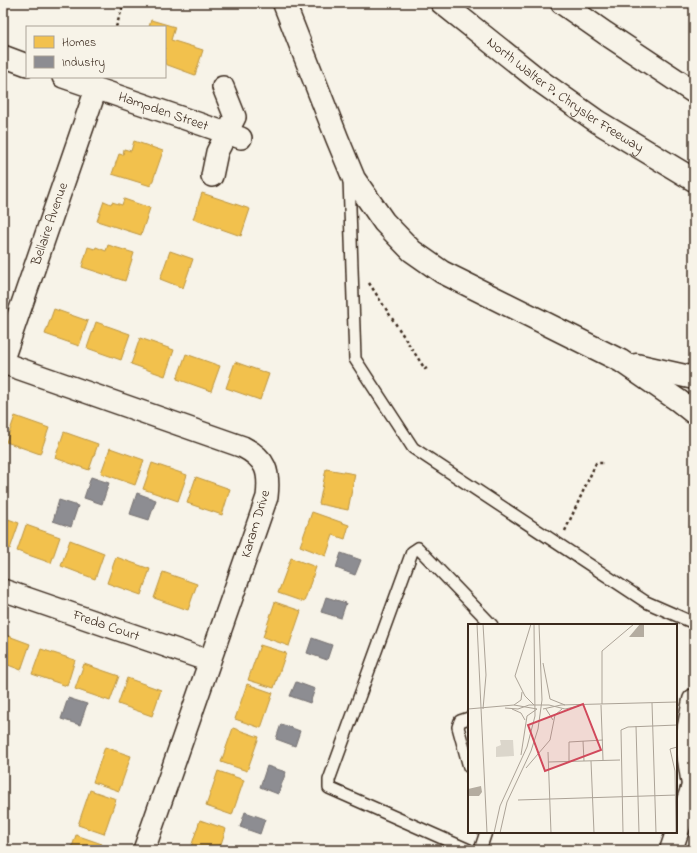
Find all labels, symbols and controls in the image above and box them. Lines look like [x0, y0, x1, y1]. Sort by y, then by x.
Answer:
legend [26, 26, 166, 78]
street label: North Walter P. Chrysler Freeway [482, 32, 648, 159]
text: Homes [62, 34, 96, 52]
text: Industry [62, 54, 105, 73]
street label: Hampden Street [115, 86, 211, 137]
street label: Bellaire Avenue [25, 179, 74, 269]
street label: Karam Drive [236, 487, 276, 560]
street label: Freda Court [69, 604, 143, 647]
inset map [468, 624, 677, 833]

